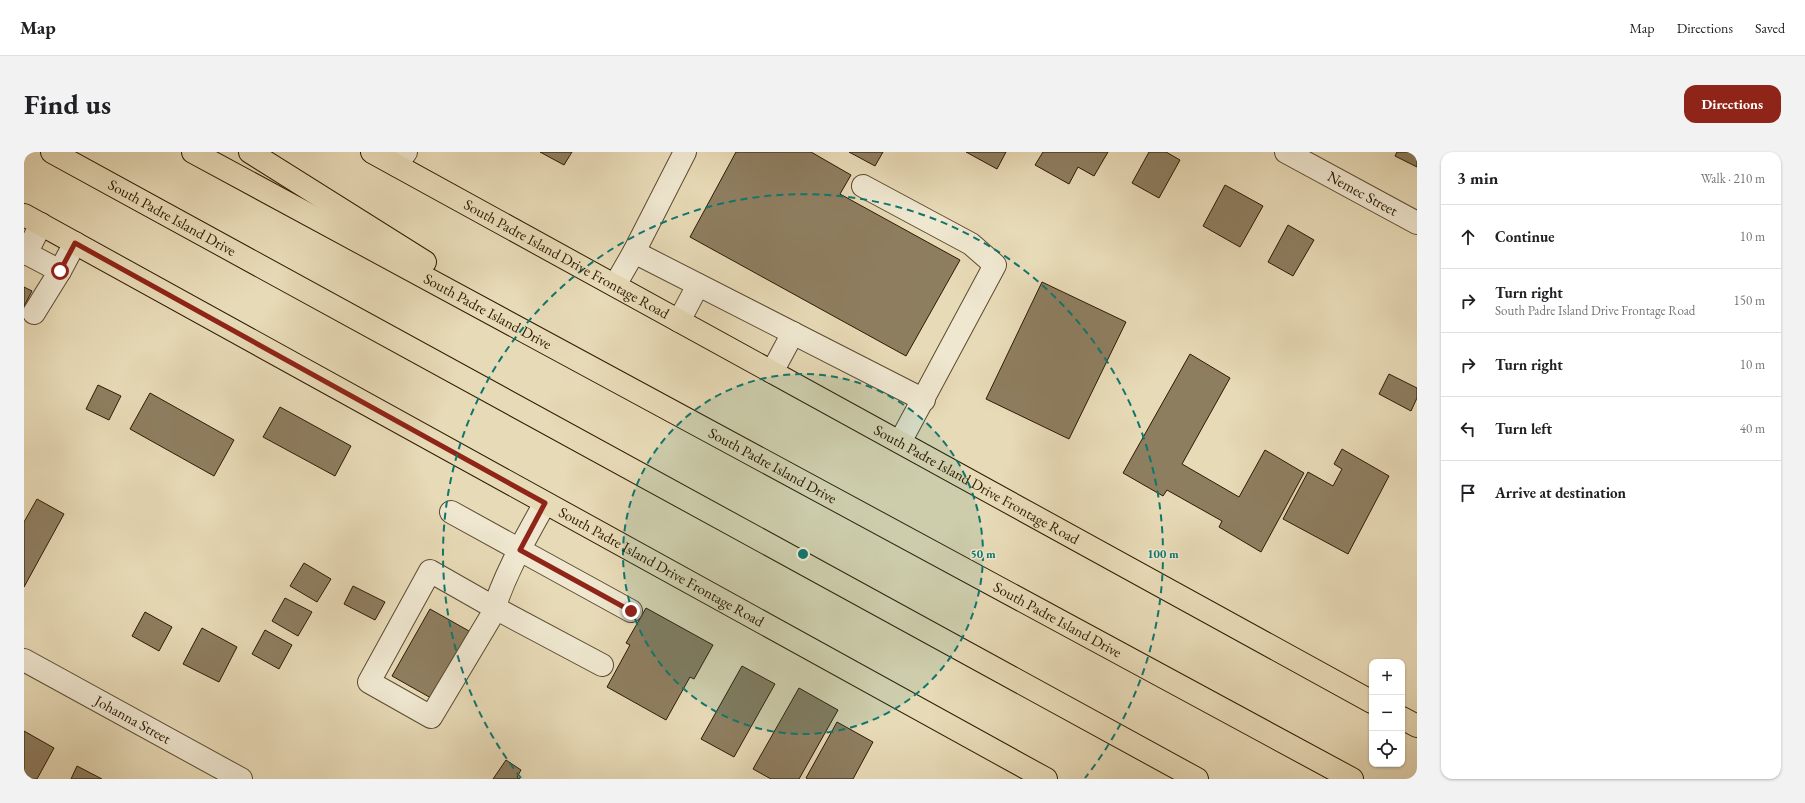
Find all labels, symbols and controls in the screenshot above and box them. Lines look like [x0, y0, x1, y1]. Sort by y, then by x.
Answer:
text: Map [20, 15, 56, 40]
text: Map [1629, 19, 1655, 37]
text: Directions [1677, 19, 1733, 37]
text: Saved [1755, 19, 1785, 37]
button: Directions [1684, 85, 1781, 123]
text: Find us [24, 86, 111, 122]
street label: Nemec Street [1324, 166, 1401, 220]
text: 3 min [1457, 167, 1498, 189]
text: Walk · 210 m [1701, 170, 1765, 187]
street label: South Padre Island Drive [105, 175, 240, 260]
street label: South Padre Island Drive Frontage Road [461, 195, 673, 323]
icon: ahead [1457, 226, 1479, 248]
text: Continue [1495, 227, 1555, 246]
text: 10 m [1740, 228, 1765, 245]
route start [51, 262, 69, 280]
street label: South Padre Island Drive [421, 271, 555, 353]
text: Turn right [1495, 283, 1563, 302]
icon: right [1457, 290, 1479, 312]
text: 150 m [1734, 292, 1765, 309]
text: South Padre Island Drive Frontage Road [1495, 302, 1695, 319]
icon: right [1457, 354, 1479, 376]
text: Turn right [1495, 355, 1563, 374]
text: 10 m [1740, 356, 1765, 373]
icon: left [1457, 418, 1479, 440]
text: Turn left [1495, 419, 1552, 438]
street label: South Padre Island Drive Frontage Road [871, 420, 1083, 548]
text: 40 m [1740, 420, 1765, 437]
street label: South Padre Island Drive [705, 423, 840, 508]
icon: arrive [1457, 482, 1479, 504]
text: Arrive at destination [1495, 483, 1626, 502]
street label: South Padre Island Drive Frontage Road [556, 502, 768, 631]
text: 50 m [970, 546, 996, 562]
text: 100 m [1147, 546, 1179, 562]
centre of rings [796, 547, 810, 561]
street label: South Padre Island Drive [990, 577, 1125, 662]
route end [622, 602, 640, 620]
map controls [1369, 659, 1405, 767]
button: + [1369, 659, 1405, 695]
street label: Johanna Street [90, 690, 175, 748]
button: − [1369, 695, 1405, 731]
button: locate [1369, 731, 1405, 767]

